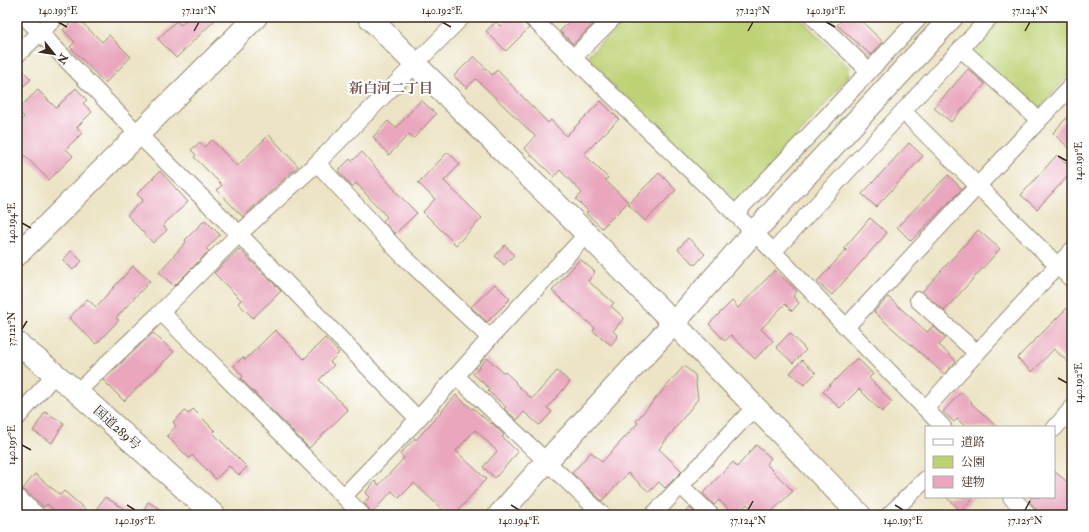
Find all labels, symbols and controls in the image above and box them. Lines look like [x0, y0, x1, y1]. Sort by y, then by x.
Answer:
text: 140.193°E [38, 5, 78, 17]
text: 37.121°N [182, 5, 216, 17]
text: 140.192°E [422, 5, 462, 17]
text: 37.123°N [735, 5, 771, 17]
text: 140.191°E [807, 5, 845, 17]
text: 37.124°N [1012, 5, 1048, 17]
north arrow [34, 34, 74, 74]
text: N [54, 50, 71, 67]
district label: 新白河二丁目 [349, 80, 433, 97]
text: 140.191°E [1073, 142, 1085, 180]
text: 140.194°E [6, 203, 18, 243]
text: 37.121°N [6, 312, 18, 346]
text: 140.192°E [1073, 363, 1085, 403]
street label: 国道289号 [90, 403, 144, 453]
text: 140.195°E [6, 425, 18, 465]
legend [925, 426, 1055, 498]
text: 道路 [961, 435, 985, 450]
text: 公園 [961, 455, 985, 470]
text: 建物 [961, 475, 985, 490]
text: 140.195°E [115, 515, 155, 527]
text: 140.194°E [499, 515, 539, 527]
text: 37.124°N [730, 515, 766, 527]
text: 140.193°E [883, 515, 923, 527]
text: 37.125°N [1007, 515, 1043, 527]

